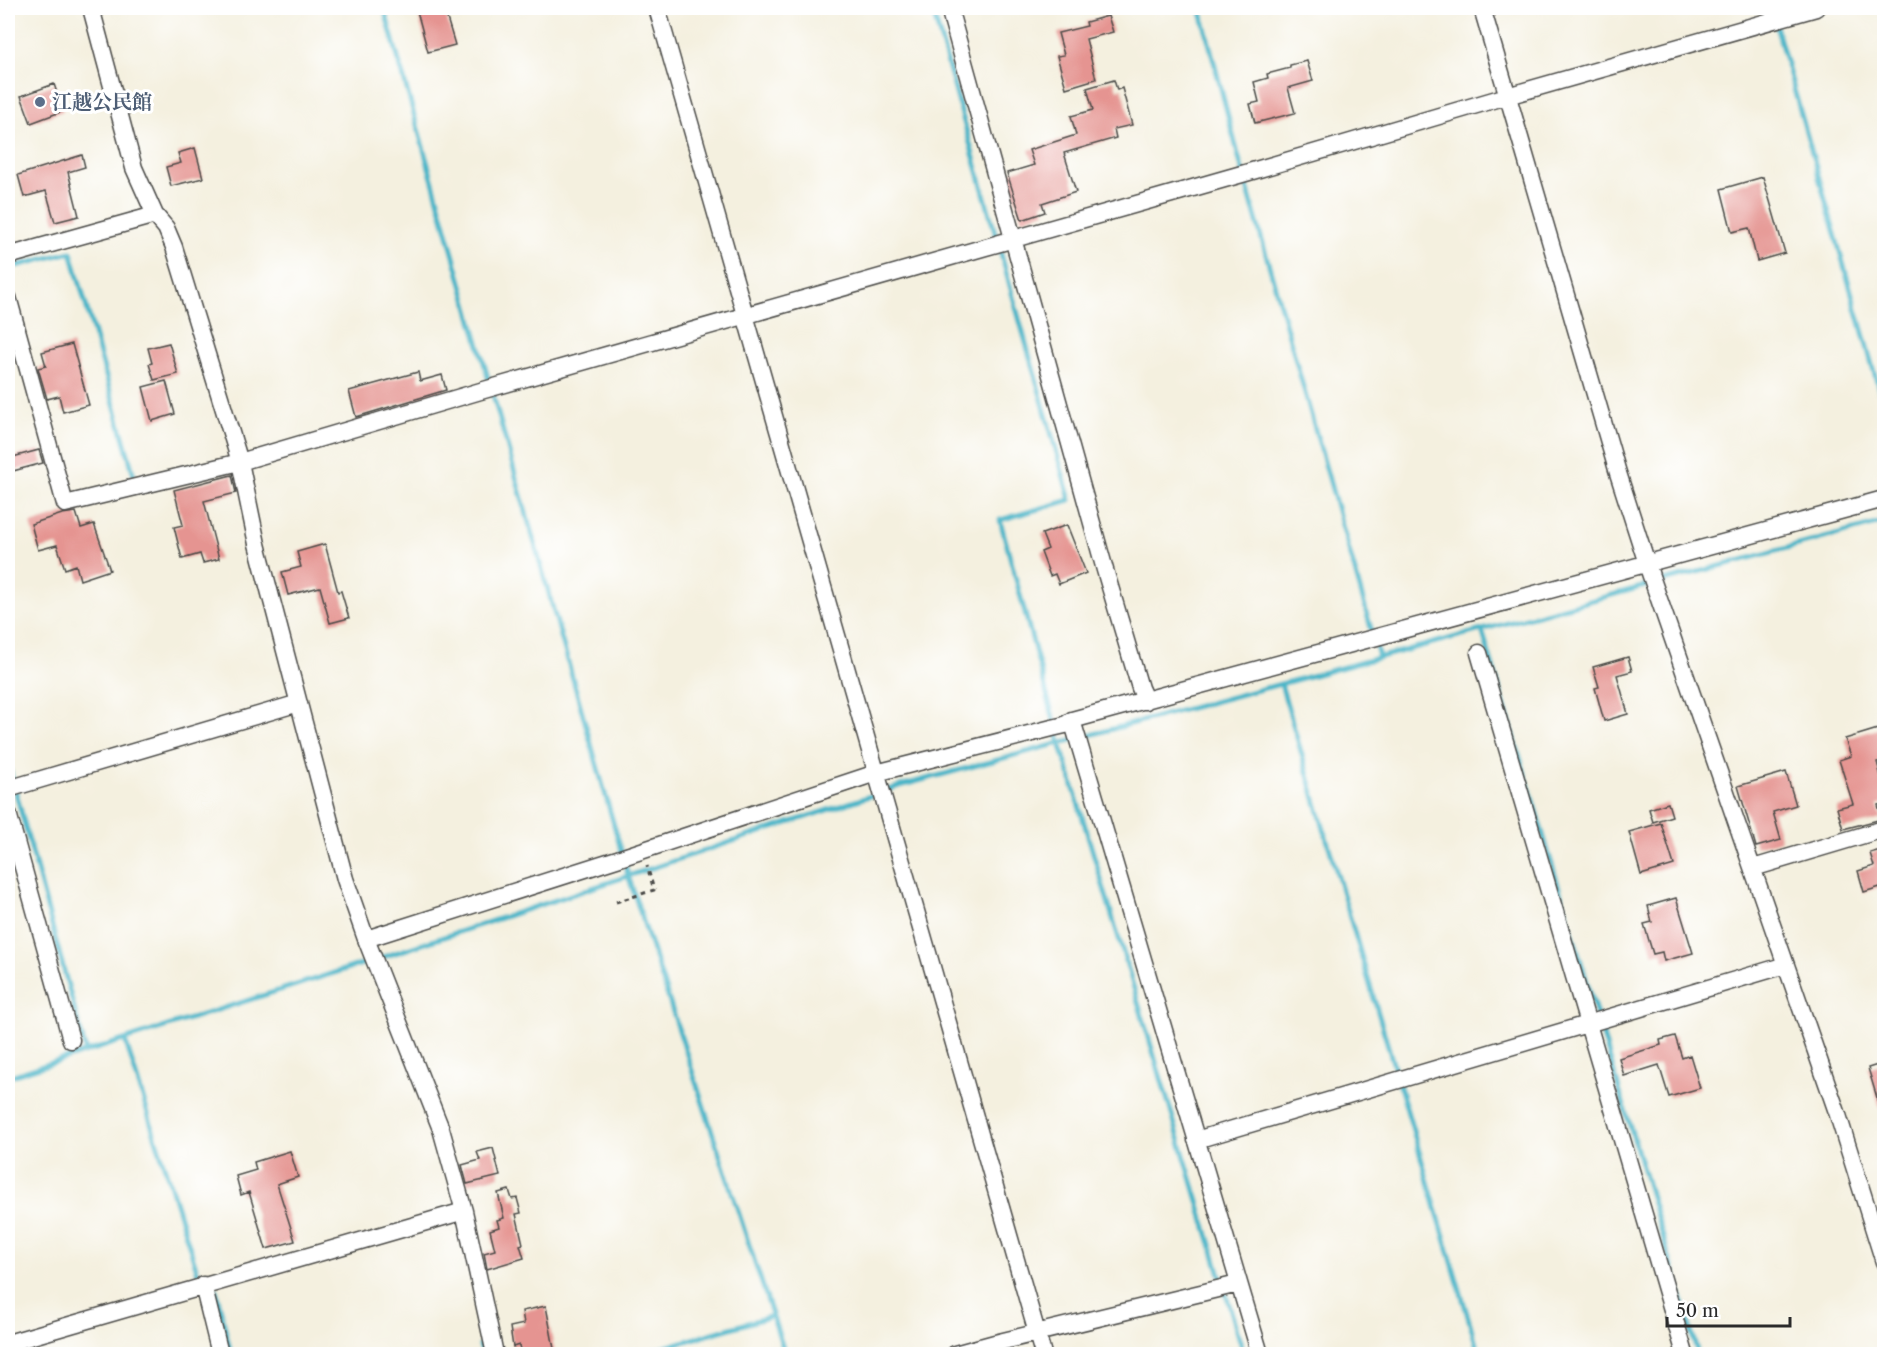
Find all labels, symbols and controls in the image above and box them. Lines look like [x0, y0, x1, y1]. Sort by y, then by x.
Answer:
place label: 江越公民館 [52, 90, 152, 114]
marker: 江越公民館 [33, 95, 47, 109]
scale bar [1667, 1290, 1790, 1328]
text: 50 m [1676, 1300, 1719, 1322]

